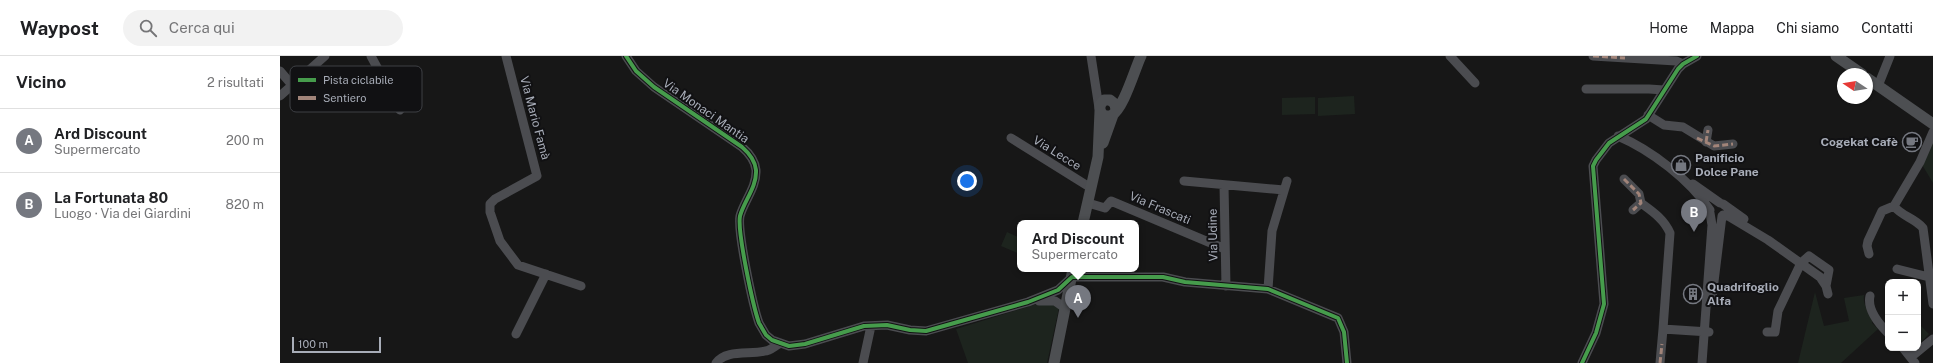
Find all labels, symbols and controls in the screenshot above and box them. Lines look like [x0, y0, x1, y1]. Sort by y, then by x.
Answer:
search box [123, 10, 403, 46]
text: Waypost [20, 17, 99, 39]
icon: search [137, 17, 159, 39]
text: Cerca qui [169, 19, 235, 36]
text: Home [1649, 20, 1688, 36]
text: Mappa [1710, 20, 1754, 36]
text: Chi siamo [1776, 20, 1839, 36]
text: Contatti [1861, 20, 1913, 36]
legend [290, 66, 422, 112]
north arrow [1837, 68, 1873, 104]
text: Vicino [16, 72, 66, 92]
text: Pista ciclabile [323, 74, 394, 86]
text: 2 risultati [207, 75, 264, 90]
street label: Via Mario Famà [517, 75, 553, 161]
street label: Via Monaci Mantia [660, 76, 752, 146]
text: Sentiero [323, 92, 366, 104]
text: Ard Discount [54, 125, 147, 142]
cafe icon: Cogekat Cafè [1901, 131, 1923, 153]
text: A [24, 133, 34, 148]
text: 200 m [226, 133, 264, 148]
street label: Via Lecce [1030, 133, 1084, 173]
place label: Cogekat Cafè [1820, 135, 1898, 149]
text: Supermercato [54, 142, 140, 157]
place label: Panificio Dolce Pane [1695, 151, 1759, 179]
shop icon: Panificio Dolce Pane [1670, 154, 1692, 176]
your location [957, 171, 977, 191]
text: La Fortunata 80 [54, 189, 168, 206]
street label: Via Frascati [1127, 189, 1193, 227]
text: B [25, 197, 33, 212]
text: 820 m [225, 197, 264, 212]
pin: B [1681, 199, 1707, 232]
text: Luogo · Via dei Giardini [54, 206, 191, 221]
street label: Via Udine [1206, 208, 1220, 262]
popup [1017, 220, 1139, 272]
text: Ard Discount [1032, 230, 1124, 247]
text: Supermercato [1032, 247, 1118, 262]
map controls [1885, 279, 1921, 351]
button: + [1885, 279, 1921, 315]
place label: Quadrifoglio Alfa [1707, 280, 1779, 308]
building icon: Quadrifoglio Alfa [1682, 283, 1704, 305]
pin: A [1065, 285, 1091, 318]
button: − [1885, 315, 1921, 351]
scale bar [292, 335, 381, 354]
text: 100 m [298, 338, 328, 350]

